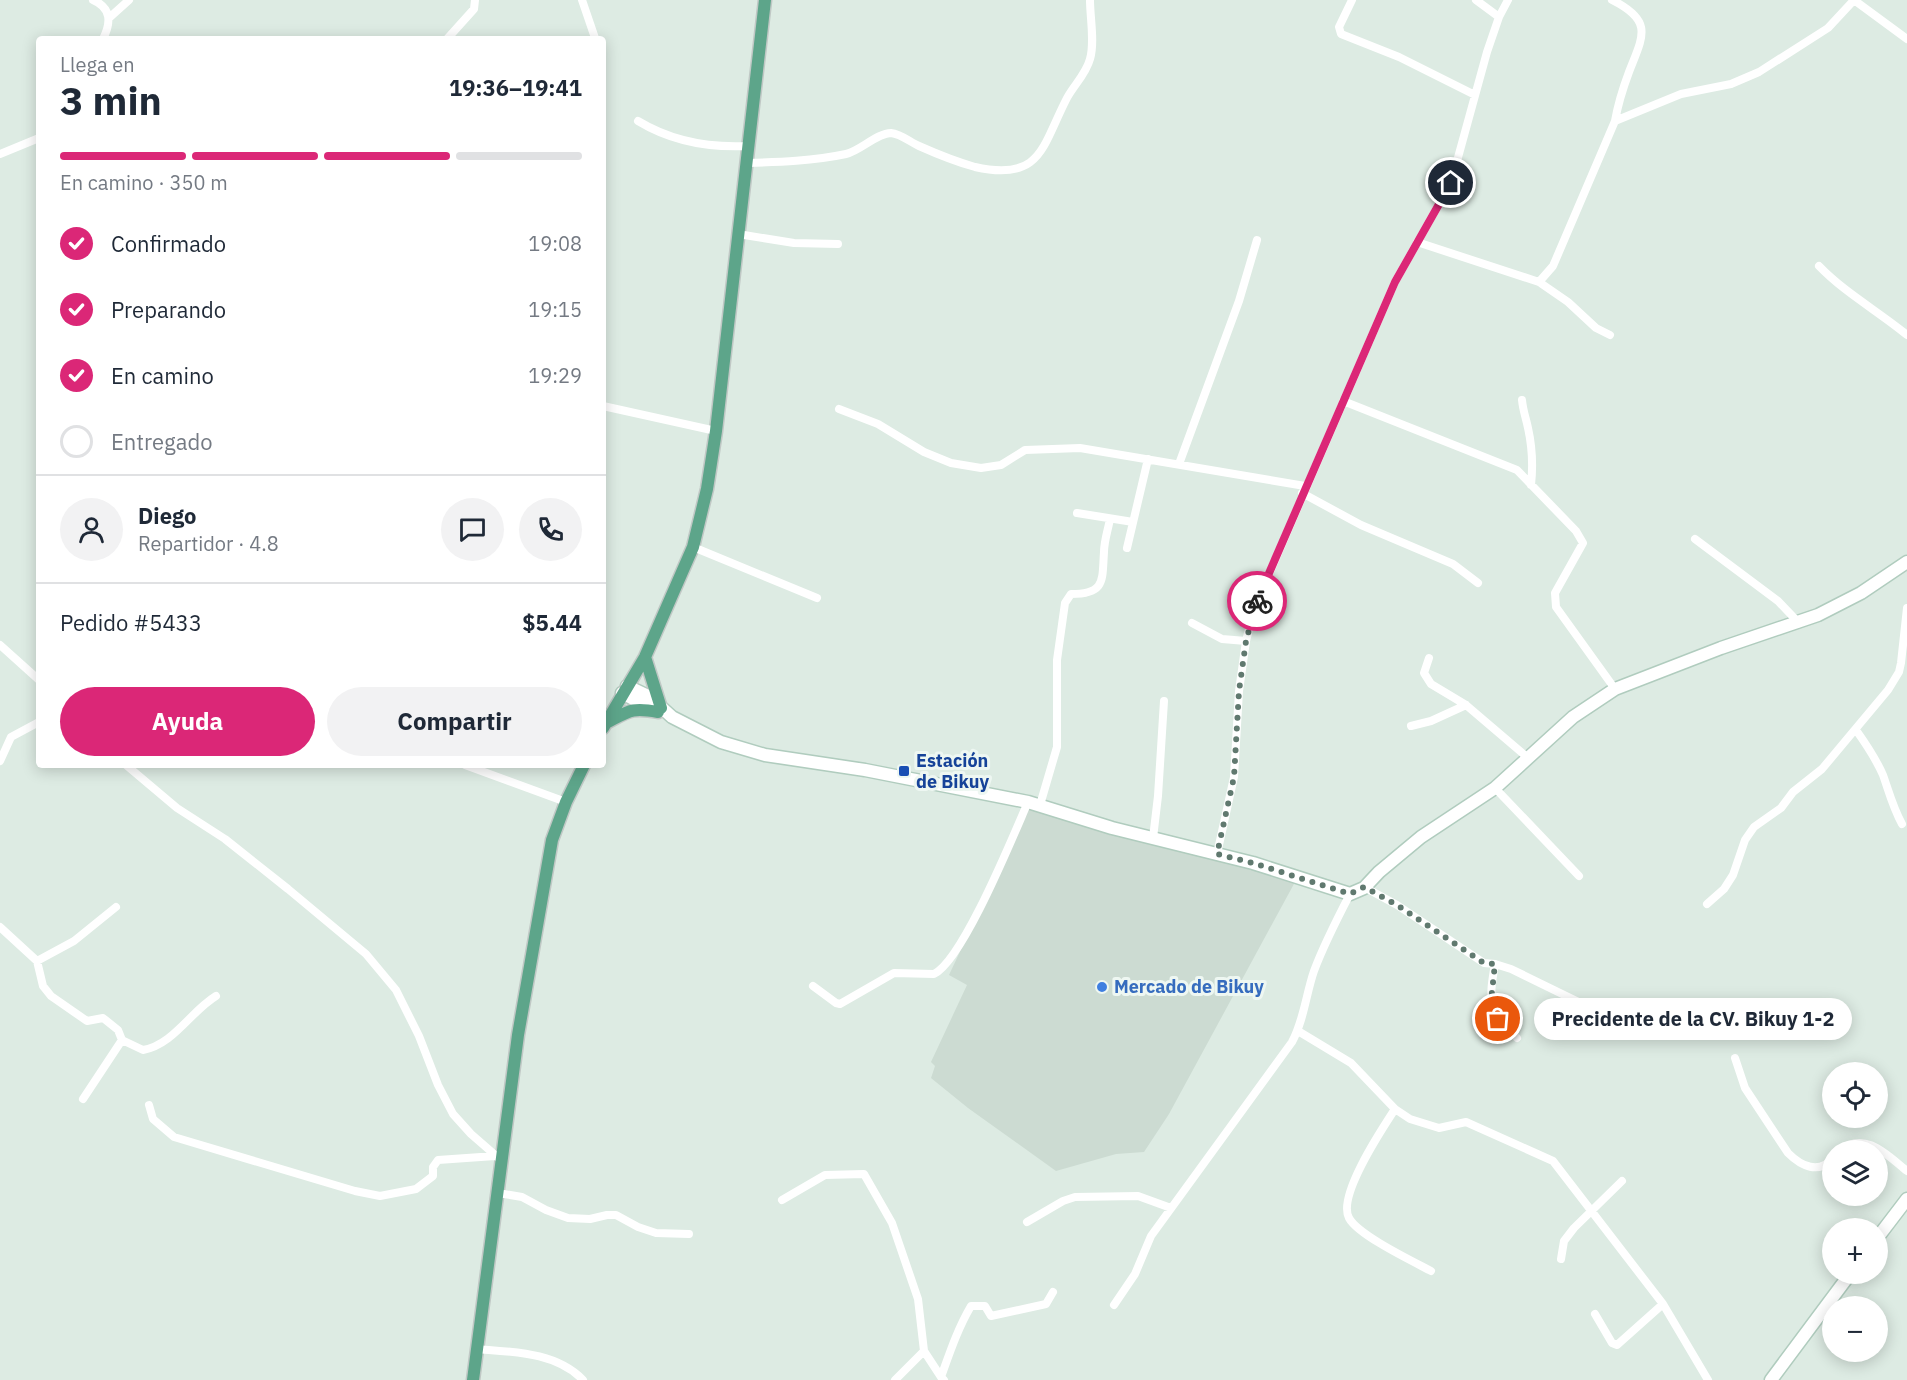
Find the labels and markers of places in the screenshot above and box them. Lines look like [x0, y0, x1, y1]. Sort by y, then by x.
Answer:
pin [1425, 157, 1476, 208]
place label: Estación de Bikuy [916, 749, 989, 793]
marker: Estación de Bikuy [897, 764, 911, 778]
place label: Mercado de Bikuy [1114, 975, 1264, 998]
marker: Mercado de Bikuy [1095, 980, 1109, 994]
pin [1472, 993, 1523, 1044]
callout: Precidente de la CV. Bikuy 1-2 [1534, 998, 1852, 1040]

